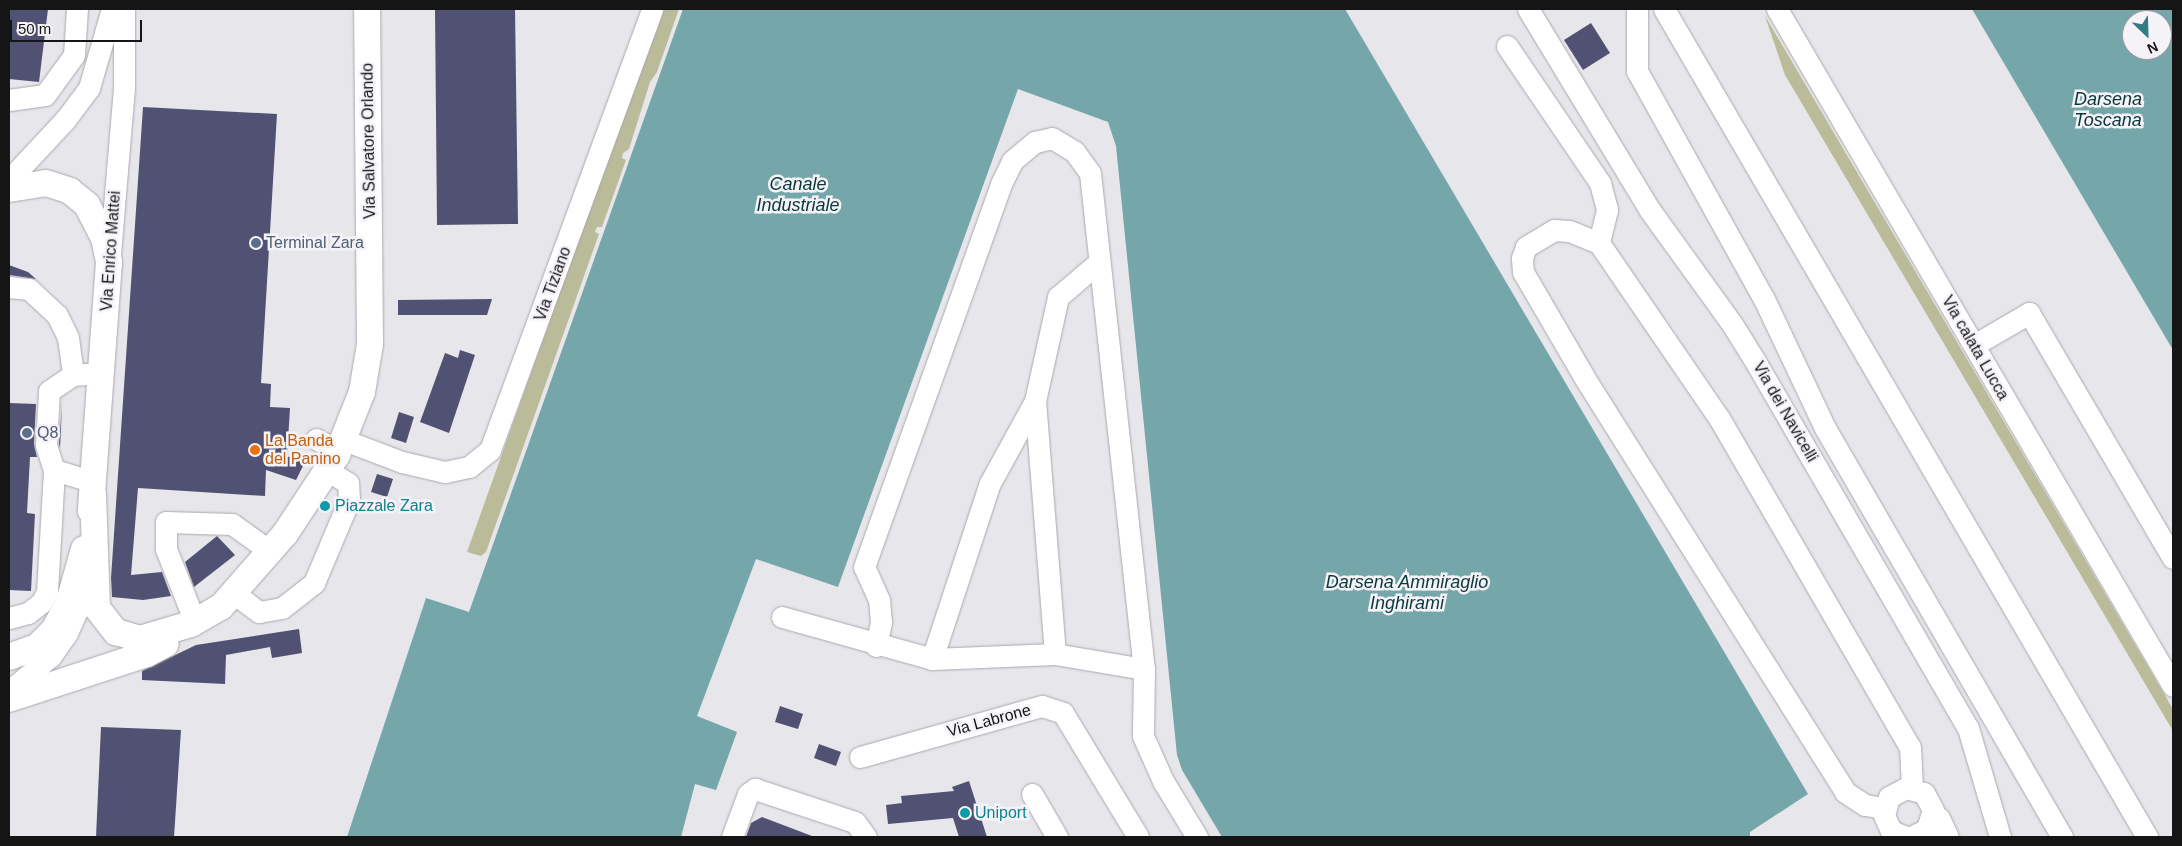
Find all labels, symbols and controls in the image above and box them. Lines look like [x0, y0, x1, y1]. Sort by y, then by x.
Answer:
scale bar [12, 10, 145, 42]
north arrow [2122, 10, 2172, 60]
text: 50 m [18, 20, 51, 37]
text: N [2145, 38, 2161, 57]
street label: Via Salvatore Orlando [358, 63, 380, 219]
water label: Darsena Toscana [2074, 89, 2142, 132]
water label: Canale Industriale [756, 174, 840, 216]
street label: Via Enrico Mattei [97, 190, 125, 312]
place label: Terminal Zara [266, 233, 364, 253]
marker: Terminal Zara [250, 237, 262, 249]
street label: Via Tiziano [531, 244, 575, 324]
street label: Via calata Lucca [1937, 292, 2013, 404]
street label: Via dei Navicelli [1749, 358, 1821, 466]
place label: Q8 [37, 423, 58, 443]
marker: Q8 [21, 427, 33, 439]
place label: La Banda del Panino [265, 431, 341, 469]
marker: La Banda del Panino [249, 444, 261, 456]
place label: Piazzale Zara [335, 496, 433, 516]
marker: Piazzale Zara [319, 500, 331, 512]
water label: Darsena Ammiraglio Inghirami [1325, 572, 1489, 614]
street label: Via Labrone [945, 701, 1033, 741]
place label: Uniport [975, 803, 1027, 823]
marker: Uniport [959, 807, 971, 819]

